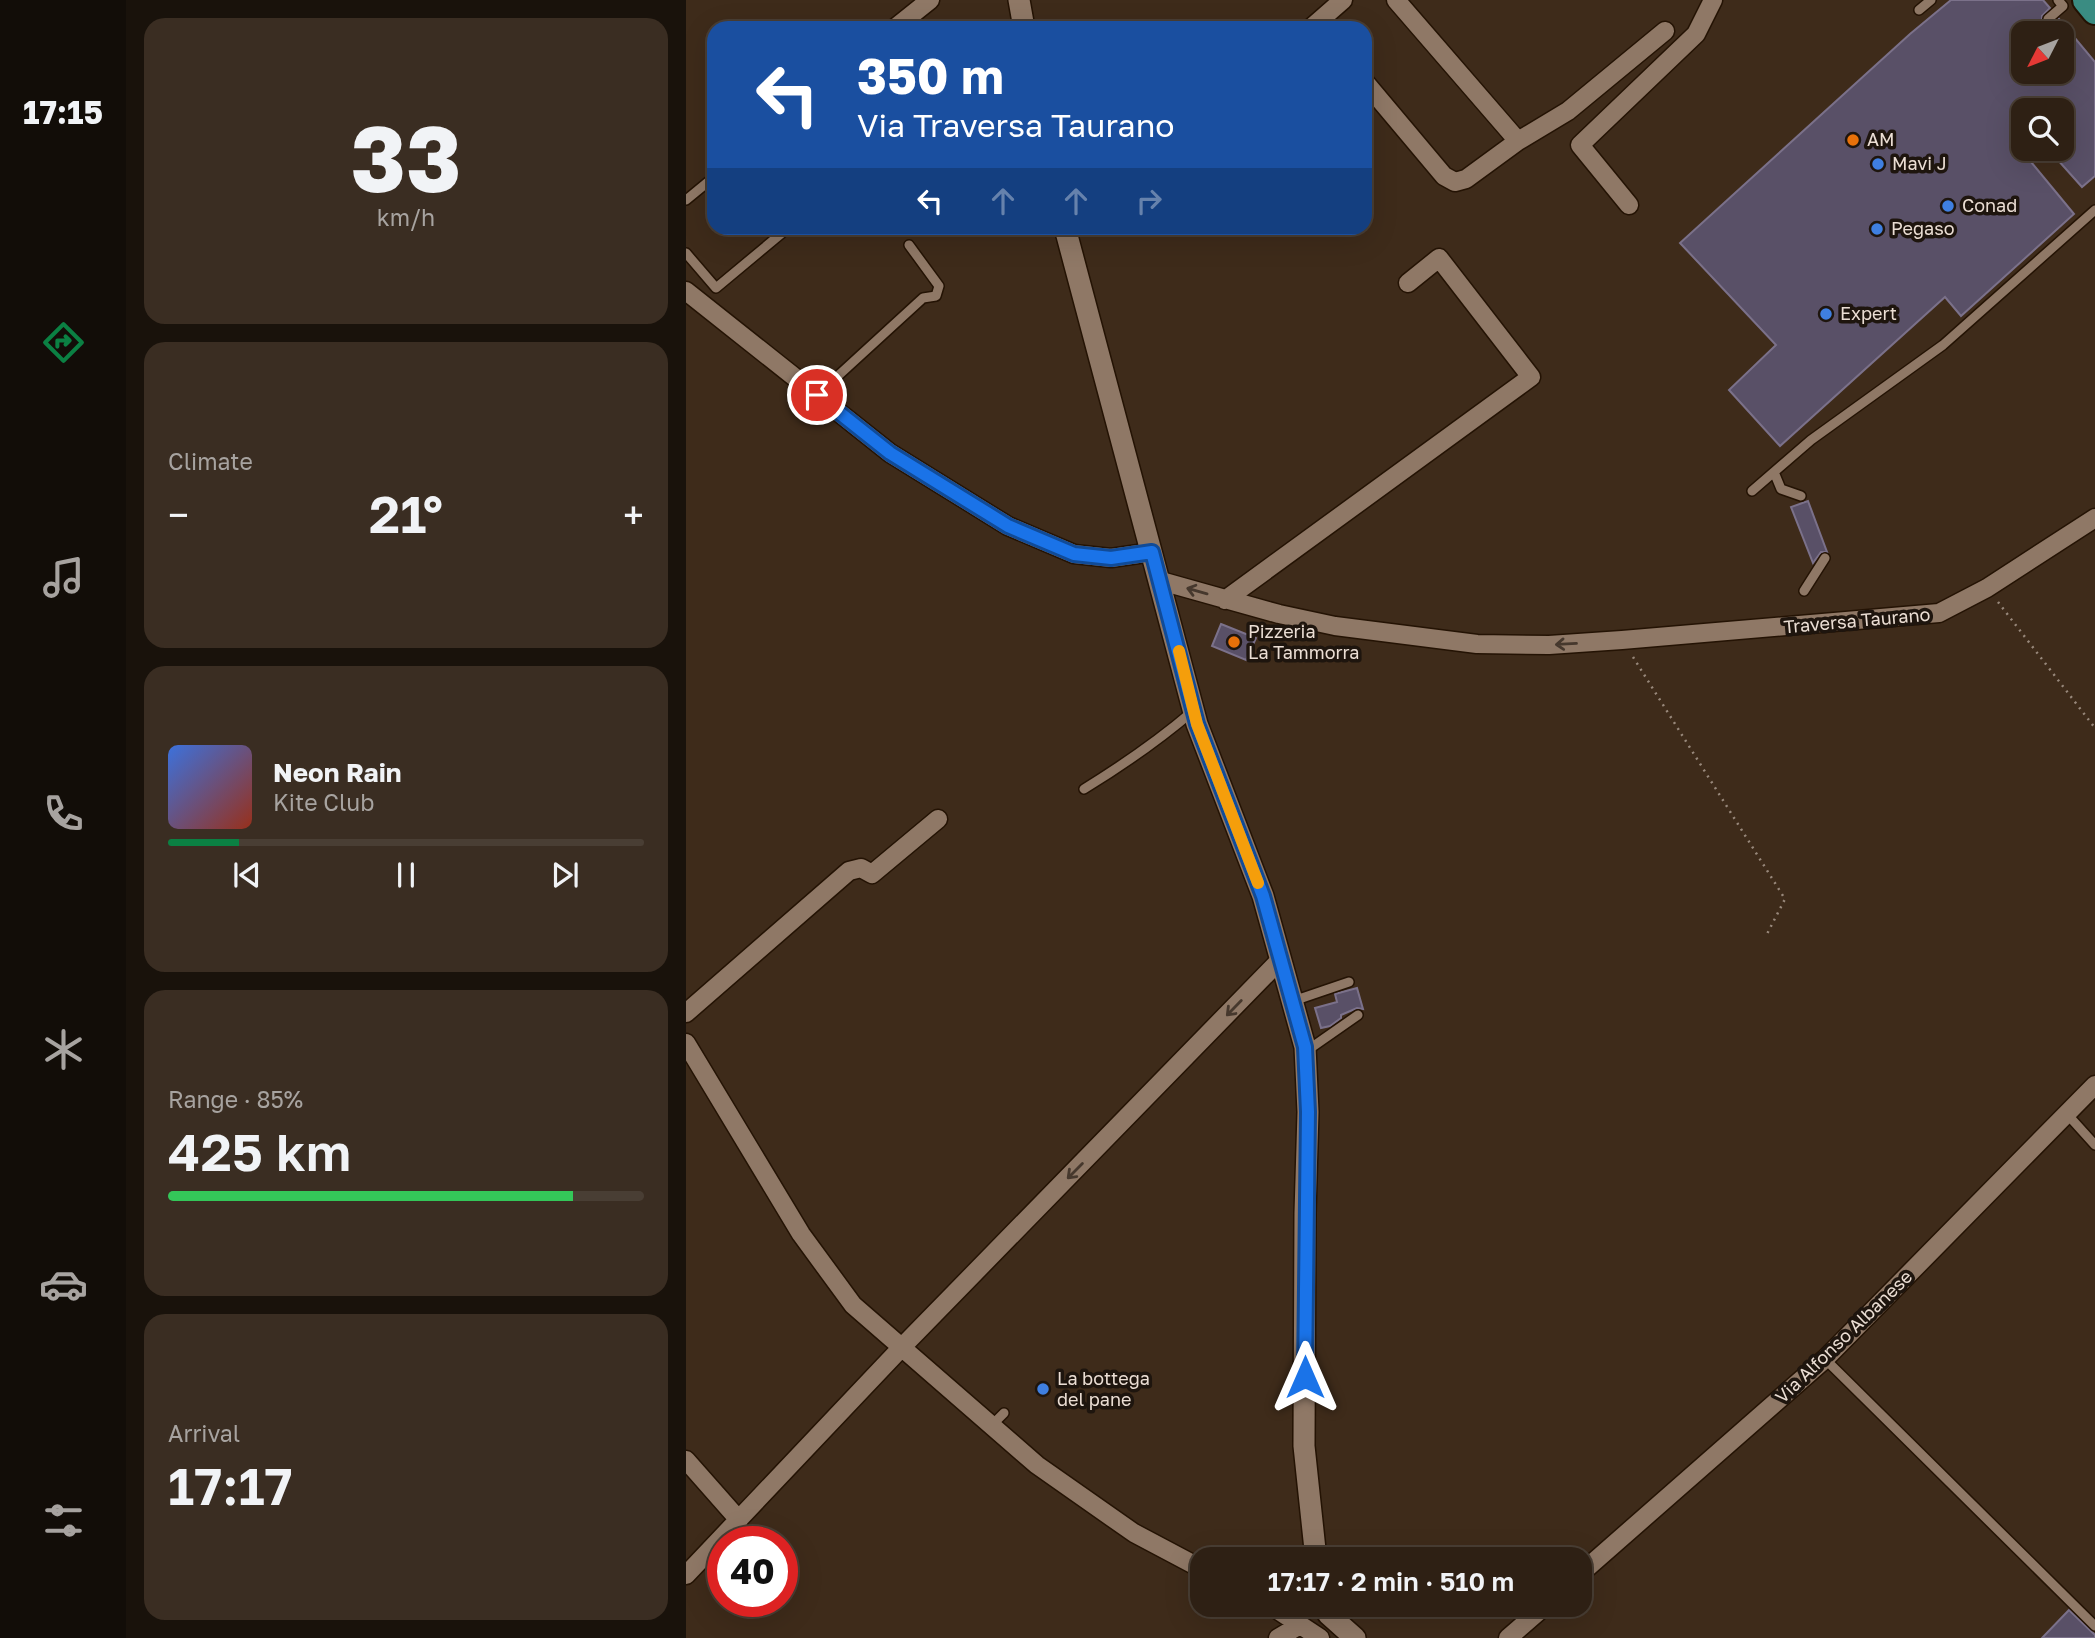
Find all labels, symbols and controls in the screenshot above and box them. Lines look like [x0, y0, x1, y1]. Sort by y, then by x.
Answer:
north arrow [2011, 21, 2074, 84]
map controls [2011, 21, 2074, 161]
text: 350 m [857, 46, 1004, 105]
icon: left [742, 49, 833, 140]
text: 17:15 [23, 93, 103, 131]
button: search [2011, 98, 2074, 161]
text: 33 [350, 103, 462, 212]
text: Via Traversa Taurano [857, 106, 1175, 144]
place label: AM [1867, 128, 1895, 150]
marker: AM [1845, 132, 1861, 148]
place label: Mavi J [1892, 152, 1947, 174]
marker: Mavi J [1870, 156, 1886, 172]
icon: left [911, 182, 949, 220]
icon: ahead [984, 182, 1022, 220]
icon: ahead [1057, 182, 1095, 220]
icon: right [1130, 182, 1168, 220]
place label: Conad [1962, 194, 2017, 216]
marker: Conad [1940, 198, 1956, 214]
text: km/h [377, 203, 435, 231]
place label: Pegaso [1891, 217, 1955, 239]
marker: Pegaso [1869, 221, 1885, 237]
place label: Expert [1840, 302, 1897, 324]
marker: Expert [1818, 306, 1834, 322]
icon: directions [39, 318, 88, 367]
pin [787, 365, 847, 425]
icon: arrive [798, 376, 836, 414]
text: Climate [168, 447, 253, 475]
text: 21° [369, 482, 443, 544]
text: − [168, 492, 189, 537]
text: + [623, 492, 644, 537]
icon: music [39, 553, 88, 602]
one-way arrow [1186, 584, 1208, 597]
street label: Traversa Taurano [1783, 603, 1931, 637]
place label: Pizzeria La Tammorra [1248, 620, 1360, 663]
marker: Pizzeria La Tammorra [1226, 634, 1242, 650]
one-way arrow [1555, 637, 1578, 650]
text: Neon Rain [273, 757, 402, 788]
text: Kite Club [273, 788, 374, 816]
icon: phone [39, 789, 88, 838]
icon: previous [228, 856, 266, 894]
icon: pause [387, 856, 425, 894]
icon: next [546, 856, 584, 894]
one-way arrow [1225, 999, 1242, 1016]
icon: climate [39, 1025, 88, 1074]
text: Range · 85% [168, 1085, 303, 1113]
text: 425 km [168, 1120, 351, 1182]
one-way arrow [1066, 1162, 1083, 1179]
icon: car [39, 1260, 88, 1309]
street label: Via Alfonso Albanese [1770, 1265, 1916, 1407]
position arrow [1268, 1340, 1342, 1414]
place label: La bottega del pane [1057, 1367, 1150, 1410]
marker: La bottega del pane [1035, 1381, 1051, 1397]
text: Arrival [168, 1419, 240, 1447]
text: 17:17 [168, 1454, 293, 1516]
icon: filters [39, 1496, 88, 1545]
speed limit sign: 40 [707, 1526, 798, 1617]
text: 17:17 · 2 min · 510 m [1268, 1566, 1514, 1597]

